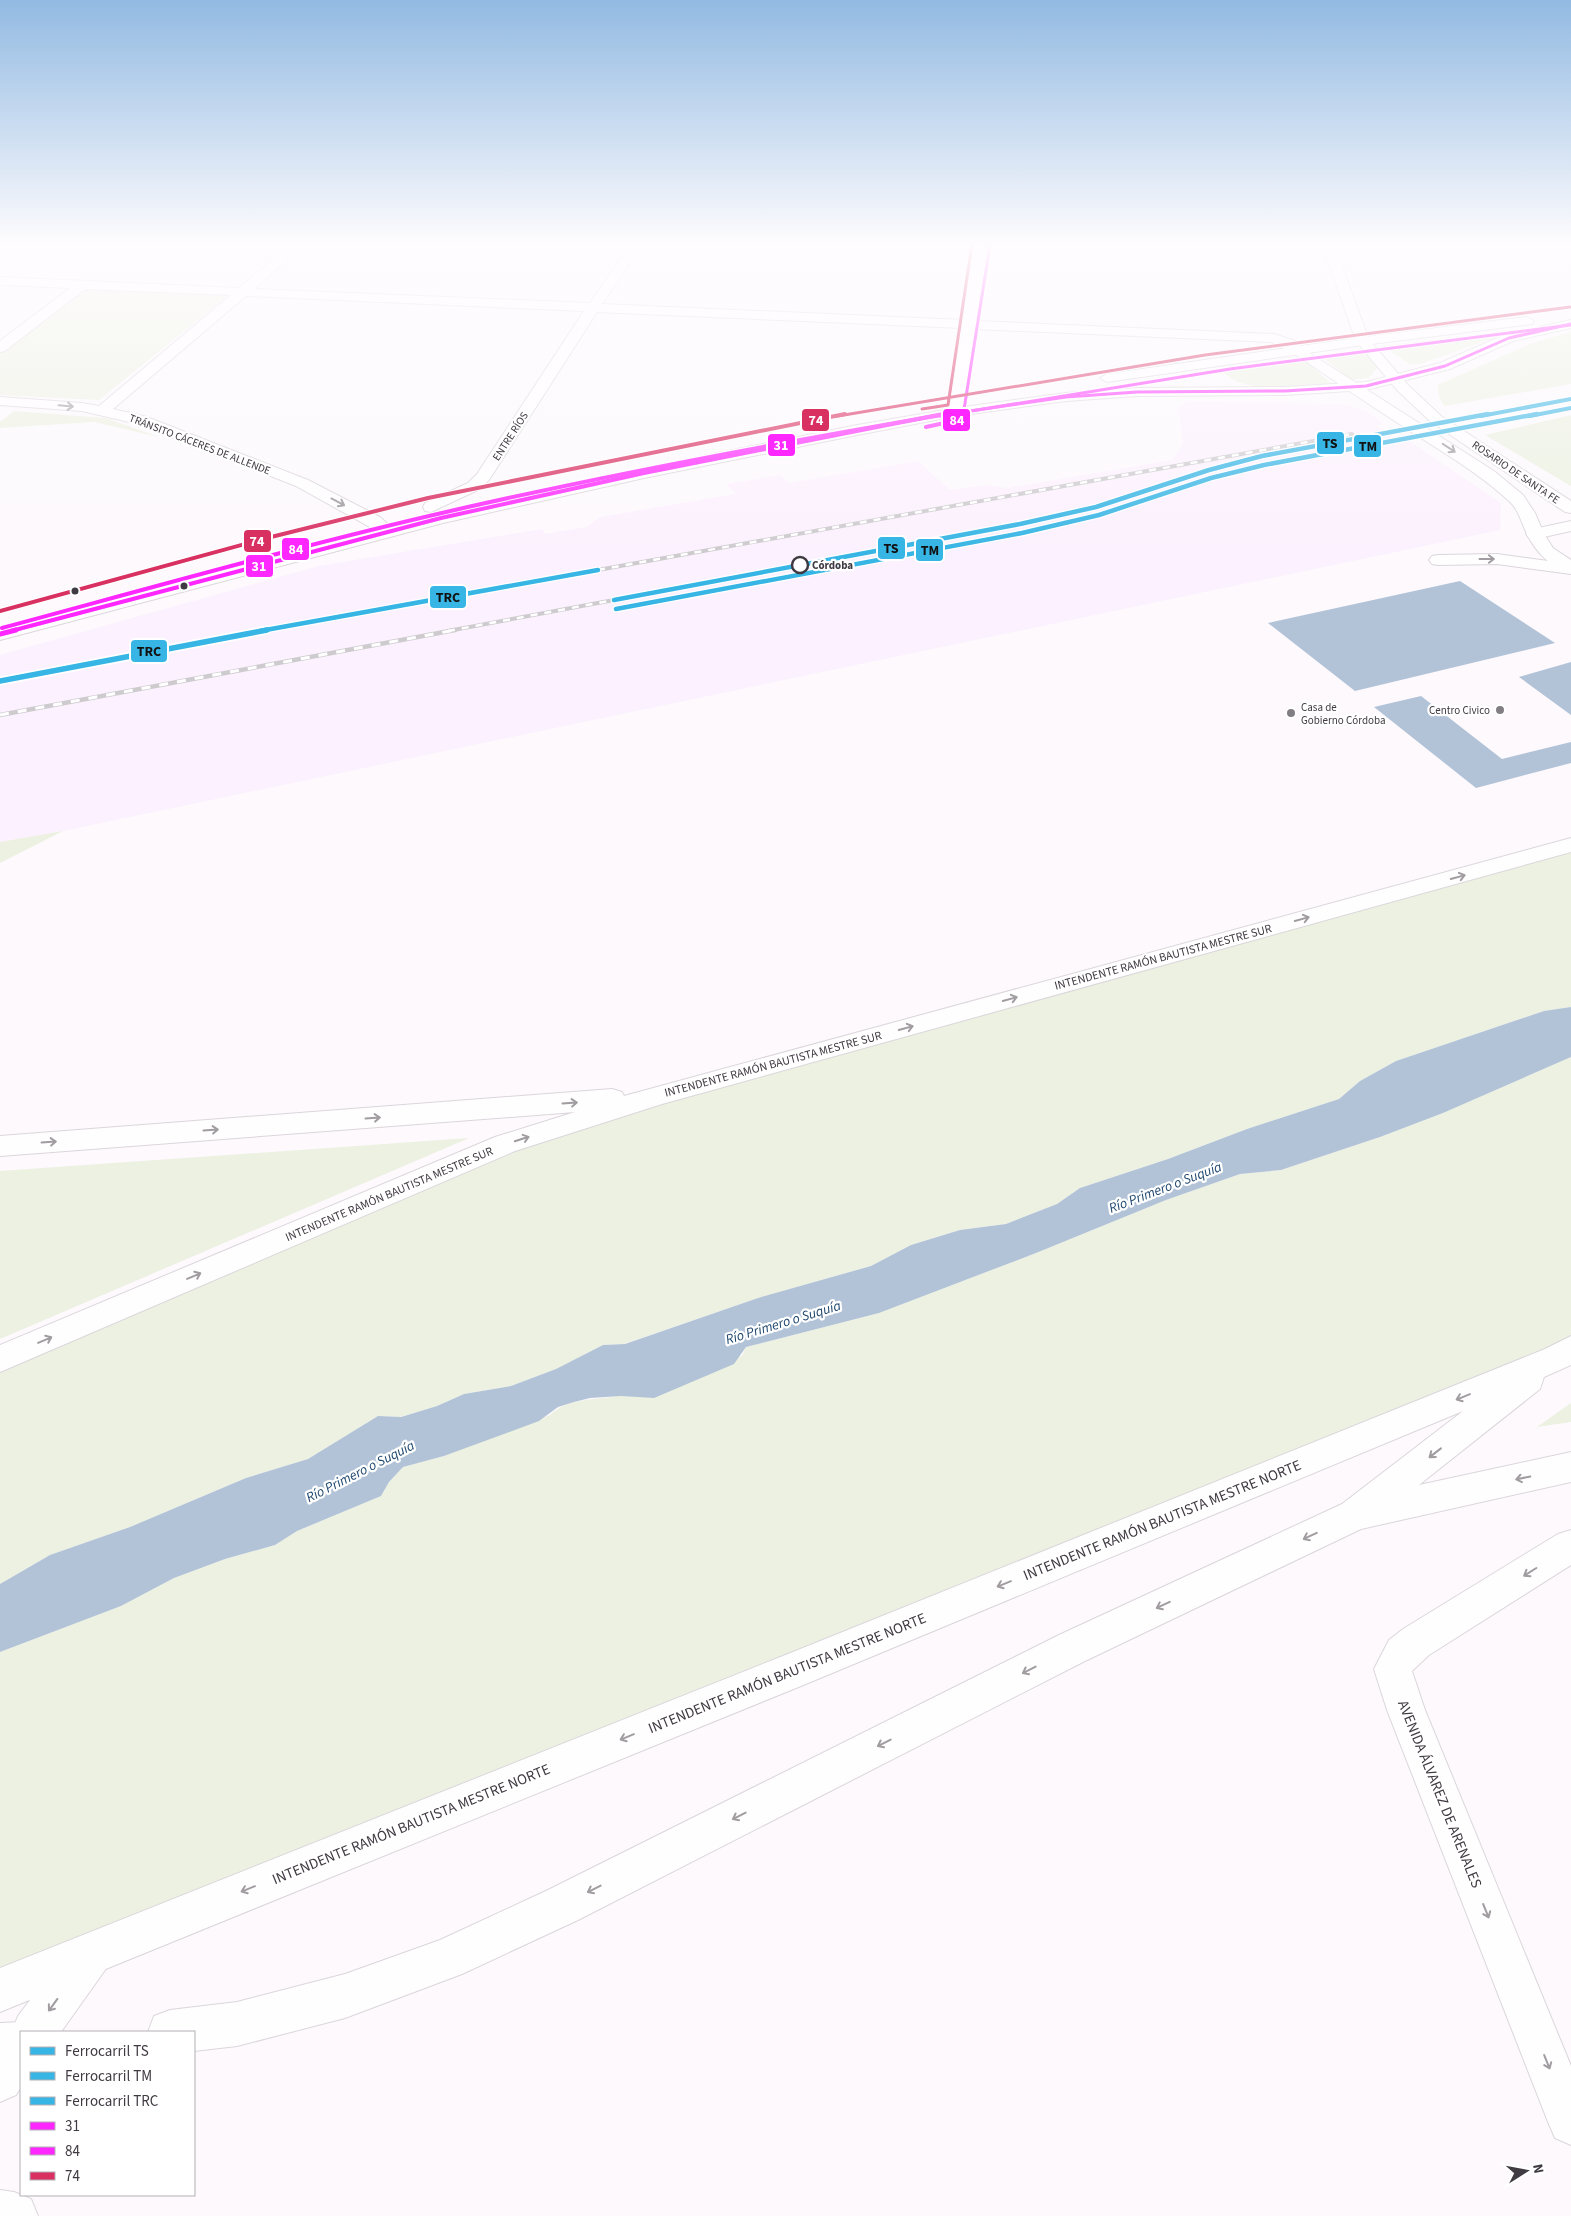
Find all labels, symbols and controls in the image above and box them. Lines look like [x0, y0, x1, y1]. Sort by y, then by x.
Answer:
one-way arrow [58, 401, 74, 410]
line badge: 74 [801, 408, 830, 432]
line badge: 84 [942, 408, 971, 432]
street label: ENTRE RÍOS [489, 409, 532, 464]
street label: TRÁNSITO CÁCERES DE ALLENDE [127, 411, 273, 478]
text: 74 [809, 411, 824, 431]
text: 84 [950, 411, 965, 431]
line badge: TS [1316, 431, 1345, 455]
line badge: 31 [767, 433, 796, 457]
text: TS [1322, 434, 1338, 454]
line badge: TM [1353, 434, 1382, 458]
text: 31 [774, 436, 788, 456]
text: TM [1359, 437, 1377, 457]
street label: ROSARIO DE SANTA FE [1469, 437, 1563, 507]
one-way arrow [1441, 443, 1455, 453]
one-way arrow [330, 498, 345, 507]
line badge: 74 [243, 529, 272, 553]
text: 74 [250, 532, 265, 552]
line badge: TS [877, 536, 906, 560]
line badge: 84 [281, 537, 310, 561]
line badge: TM [915, 538, 944, 562]
text: TS [883, 539, 899, 559]
text: 84 [289, 540, 304, 560]
text: TM [921, 541, 939, 561]
line badge: 31 [245, 554, 274, 578]
one-way arrow [1478, 554, 1495, 564]
marker: Córdoba [791, 556, 809, 574]
text: 31 [252, 557, 266, 577]
place label: Córdoba [812, 558, 853, 573]
unlabelled marker [179, 581, 189, 591]
line badge: TRC [429, 585, 467, 609]
unlabelled marker [70, 586, 80, 596]
text: TRC [436, 588, 460, 608]
line badge: TRC [130, 639, 168, 663]
text: TRC [137, 642, 161, 662]
place label: Casa de Gobierno Córdoba [1301, 700, 1385, 728]
place label: Centro Civico [1429, 703, 1490, 718]
marker: Centro Civico [1494, 704, 1506, 716]
marker: Casa de Gobierno Córdoba [1285, 707, 1297, 719]
one-way arrow [1450, 871, 1466, 881]
one-way arrow [1293, 914, 1309, 924]
street label: INTENDENTE RAMÓN BAUTISTA MESTRE SUR [1053, 920, 1274, 995]
one-way arrow [1001, 994, 1017, 1004]
one-way arrow [898, 1022, 914, 1032]
street label: INTENDENTE RAMÓN BAUTISTA MESTRE SUR [663, 1027, 884, 1102]
one-way arrow [561, 1098, 577, 1107]
one-way arrow [364, 1113, 380, 1122]
one-way arrow [202, 1125, 218, 1135]
one-way arrow [514, 1134, 529, 1143]
one-way arrow [40, 1138, 56, 1147]
street label: INTENDENTE RAMÓN BAUTISTA MESTRE SUR [283, 1143, 496, 1246]
water label: Río Primero o Suquía [1106, 1157, 1225, 1219]
one-way arrow [187, 1271, 202, 1280]
water label: Río Primero o Suquía [723, 1296, 844, 1350]
one-way arrow [37, 1334, 52, 1344]
one-way arrow [1455, 1393, 1471, 1402]
water label: Río Primero o Suquía [303, 1436, 419, 1508]
one-way arrow [1429, 1447, 1442, 1458]
street label: INTENDENTE RAMÓN BAUTISTA MESTRE NORTE [1020, 1455, 1304, 1586]
one-way arrow [1516, 1474, 1532, 1483]
one-way arrow [1303, 1531, 1318, 1541]
one-way arrow [1523, 1567, 1537, 1577]
one-way arrow [997, 1581, 1012, 1590]
one-way arrow [1156, 1601, 1171, 1610]
street label: INTENDENTE RAMÓN BAUTISTA MESTRE NORTE [645, 1608, 929, 1739]
one-way arrow [1022, 1666, 1037, 1675]
street label: AVENIDA ÁLVAREZ DE ARENALES [1392, 1697, 1487, 1891]
one-way arrow [620, 1733, 635, 1743]
one-way arrow [877, 1739, 892, 1748]
street label: INTENDENTE RAMÓN BAUTISTA MESTRE NORTE [269, 1759, 553, 1890]
one-way arrow [732, 1812, 747, 1821]
one-way arrow [241, 1885, 257, 1894]
one-way arrow [587, 1885, 602, 1894]
one-way arrow [1482, 1903, 1492, 1918]
one-way arrow [48, 1998, 59, 2011]
legend [20, 2031, 195, 2196]
text: Ferrocarril TS [65, 2041, 149, 2062]
one-way arrow [1543, 2053, 1552, 2069]
text: Ferrocarril TM [65, 2066, 152, 2087]
text: Ferrocarril TRC [65, 2091, 159, 2112]
text: 31 [65, 2116, 80, 2137]
text: 84 [65, 2141, 80, 2162]
north arrow [1501, 2146, 1551, 2196]
text: N [1527, 2162, 1548, 2175]
text: 74 [65, 2166, 80, 2187]

